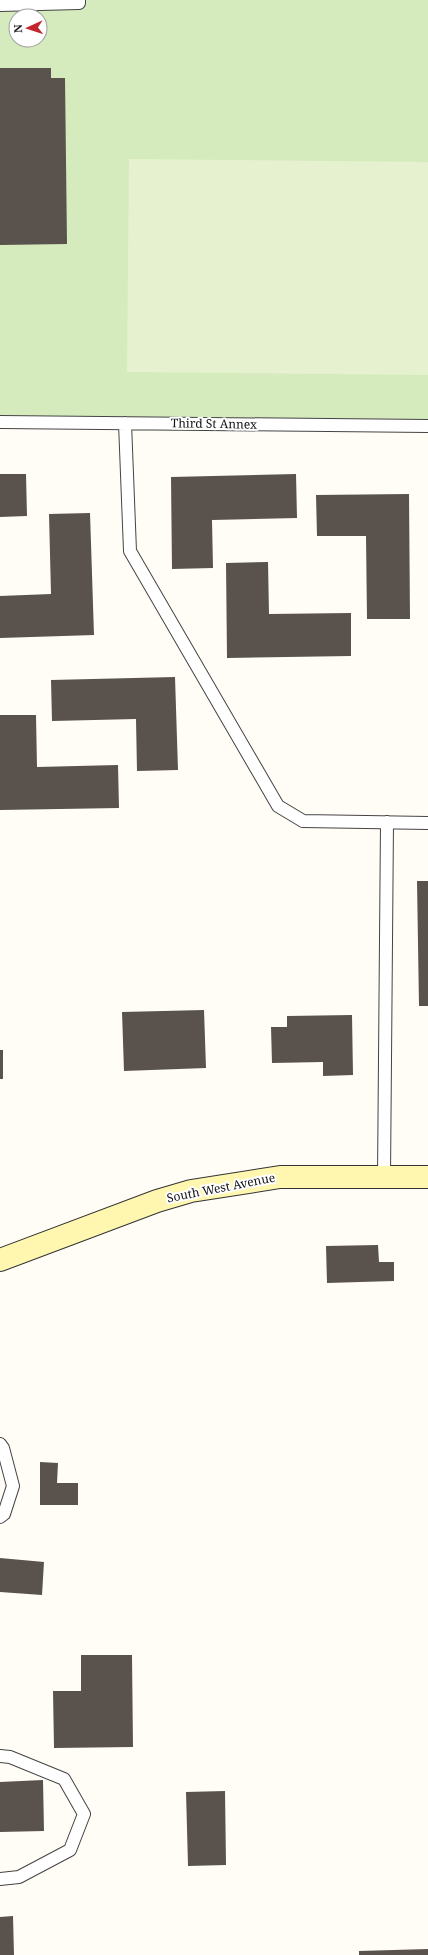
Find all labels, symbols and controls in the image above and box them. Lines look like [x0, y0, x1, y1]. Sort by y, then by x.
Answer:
north arrow [8, 8, 48, 48]
text: N [10, 23, 25, 33]
street label: Third St Annex [171, 414, 257, 433]
street label: South West Avenue [165, 1169, 276, 1206]

